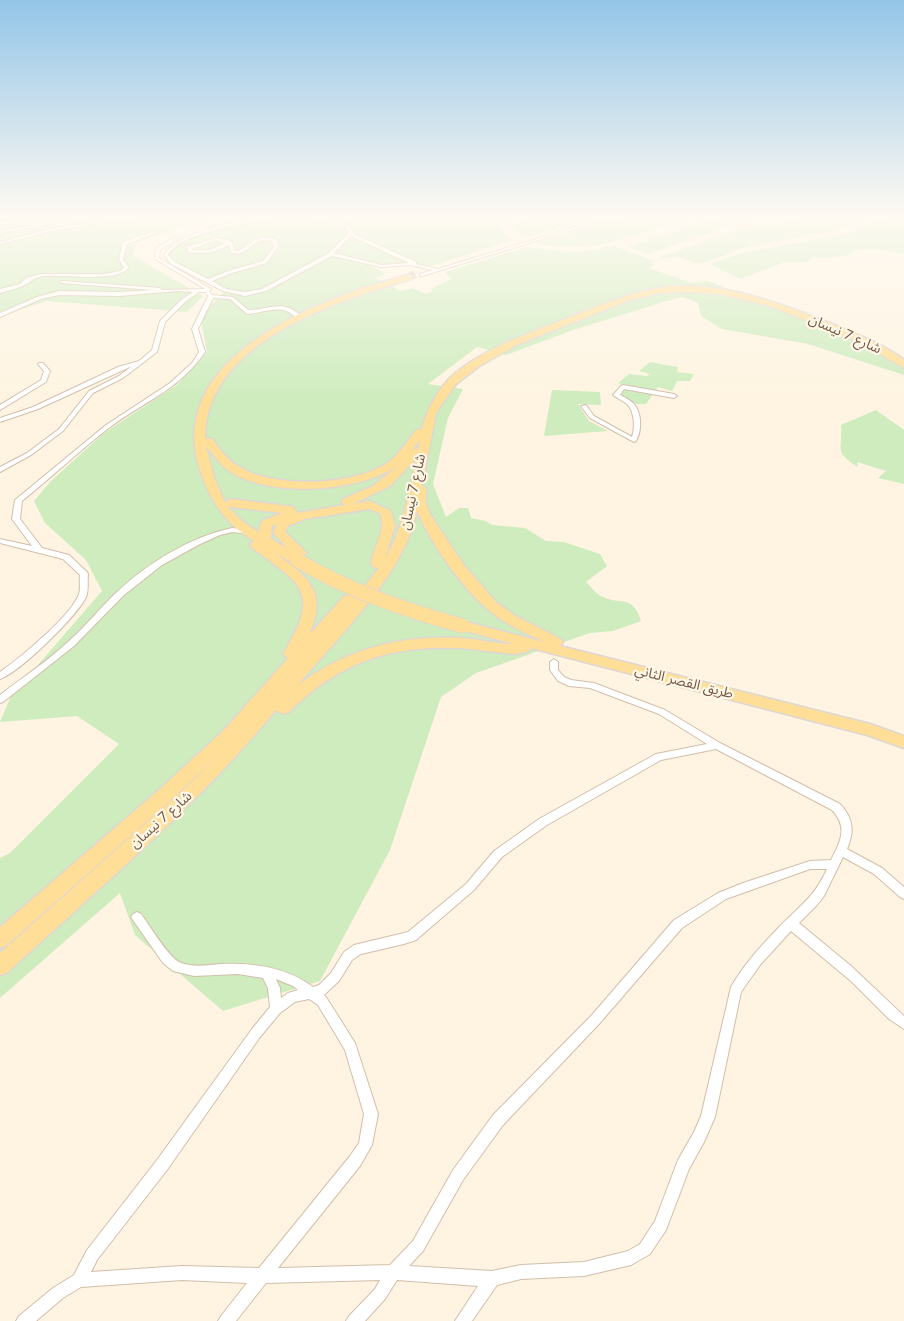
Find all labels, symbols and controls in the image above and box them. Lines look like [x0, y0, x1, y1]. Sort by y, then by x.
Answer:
street label: شارع 7 نيسان [806, 311, 884, 357]
street label: شارع 7 نيسان [397, 452, 429, 532]
street label: طريق القصر الثاني [633, 662, 735, 702]
street label: شارع 7 نيسان [127, 788, 195, 852]

